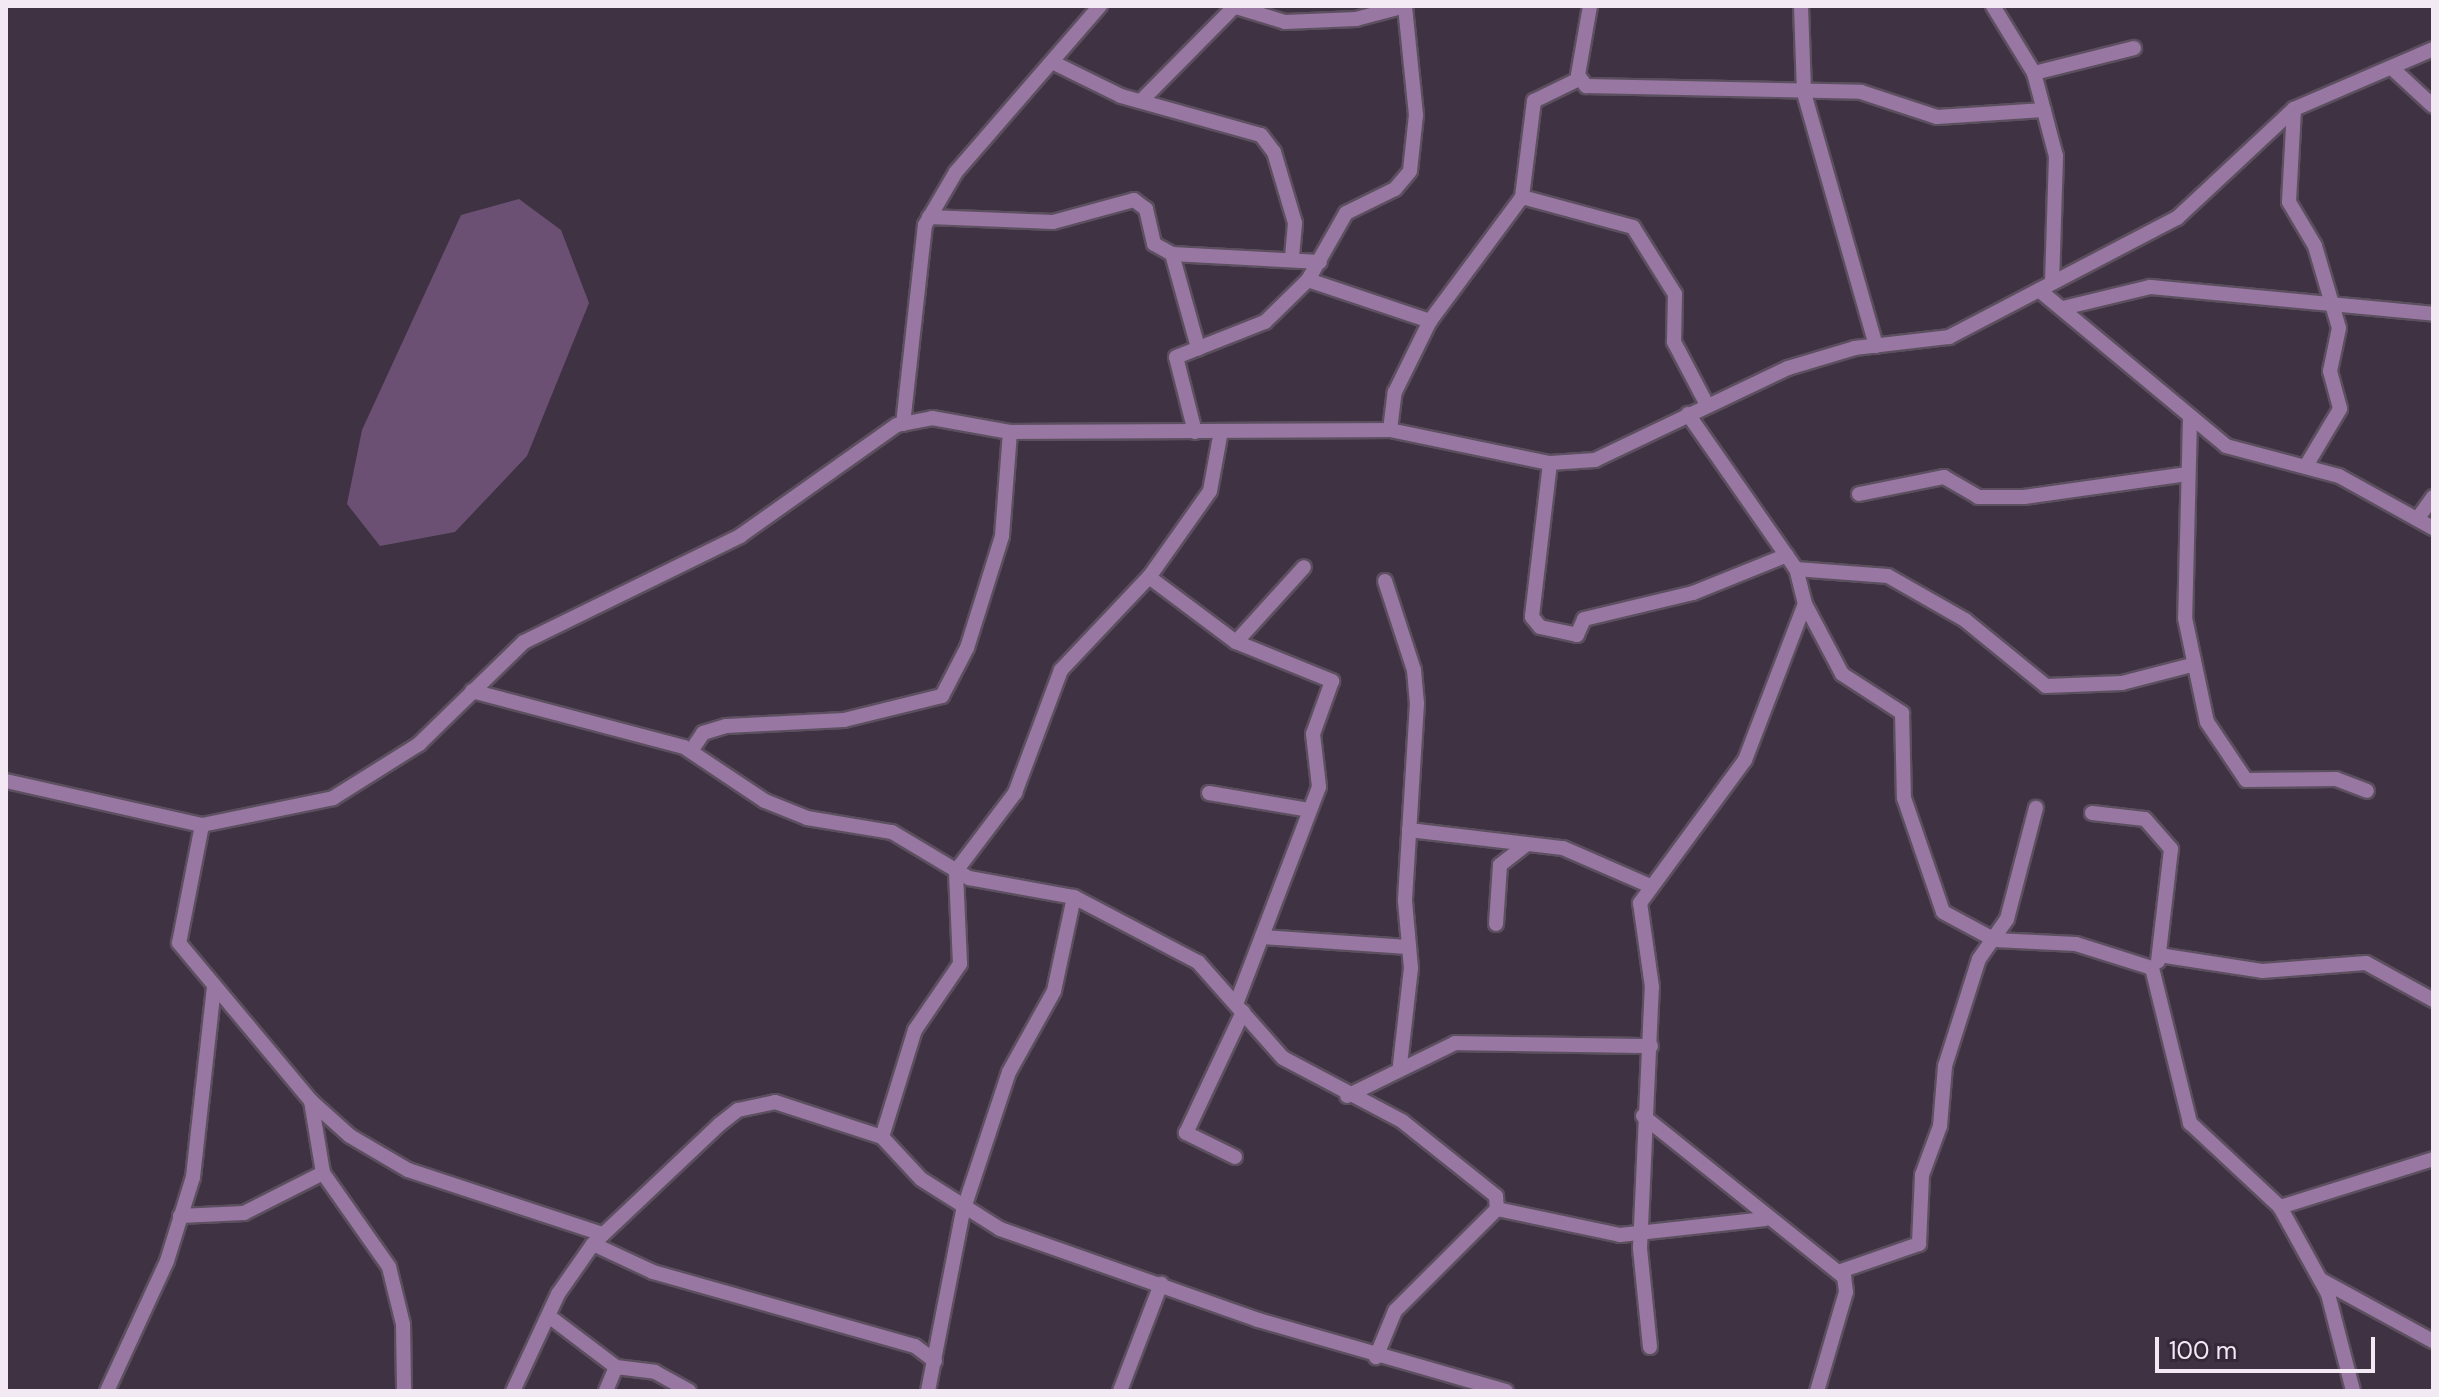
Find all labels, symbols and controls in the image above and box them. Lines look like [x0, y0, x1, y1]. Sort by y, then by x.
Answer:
scale bar [2159, 1321, 2379, 1371]
text: 100 m [2169, 1335, 2237, 1366]

